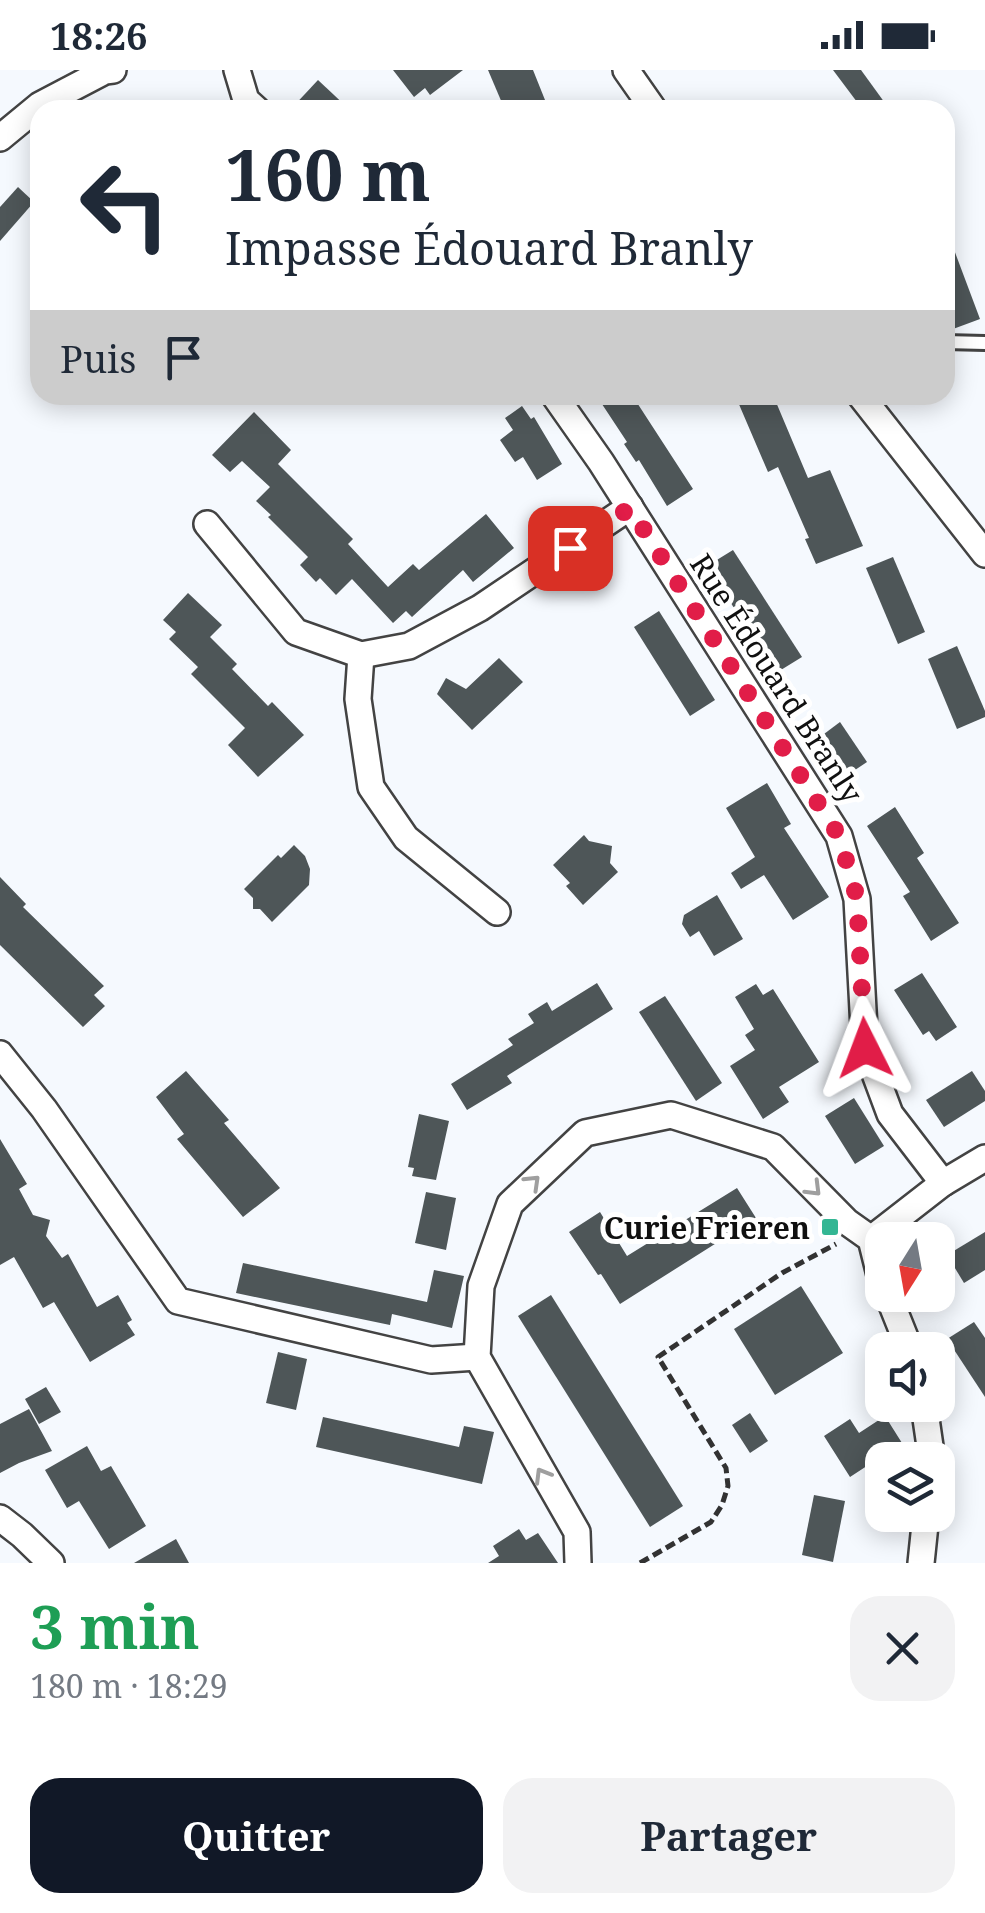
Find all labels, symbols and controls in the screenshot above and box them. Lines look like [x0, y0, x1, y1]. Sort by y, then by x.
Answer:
text: 18:26 [50, 9, 147, 61]
text: 160 m [225, 126, 431, 222]
icon: left [60, 140, 190, 270]
text: Impasse Édouard Branly [225, 217, 753, 278]
icon: arrive [156, 330, 211, 385]
text: Puis [60, 332, 136, 384]
pin [528, 506, 613, 591]
icon: arrive [543, 521, 598, 576]
street label: Rue Édouard Branly [681, 546, 873, 810]
position arrow [813, 996, 917, 1100]
one-way arrow [521, 1176, 540, 1194]
one-way arrow [803, 1178, 821, 1196]
place label: Curie Frieren [604, 1207, 810, 1248]
marker: Curie Frieren [819, 1216, 841, 1238]
north arrow [865, 1222, 955, 1312]
map controls [865, 1222, 955, 1532]
button: sound [865, 1332, 955, 1422]
button: layers [865, 1442, 955, 1532]
one-way arrow [535, 1468, 555, 1486]
text: 3 min [30, 1585, 200, 1667]
button: close [850, 1596, 955, 1701]
text: 180 m · 18:29 [30, 1664, 228, 1707]
button: Quitter [30, 1778, 483, 1893]
button: Partager [503, 1778, 955, 1893]

